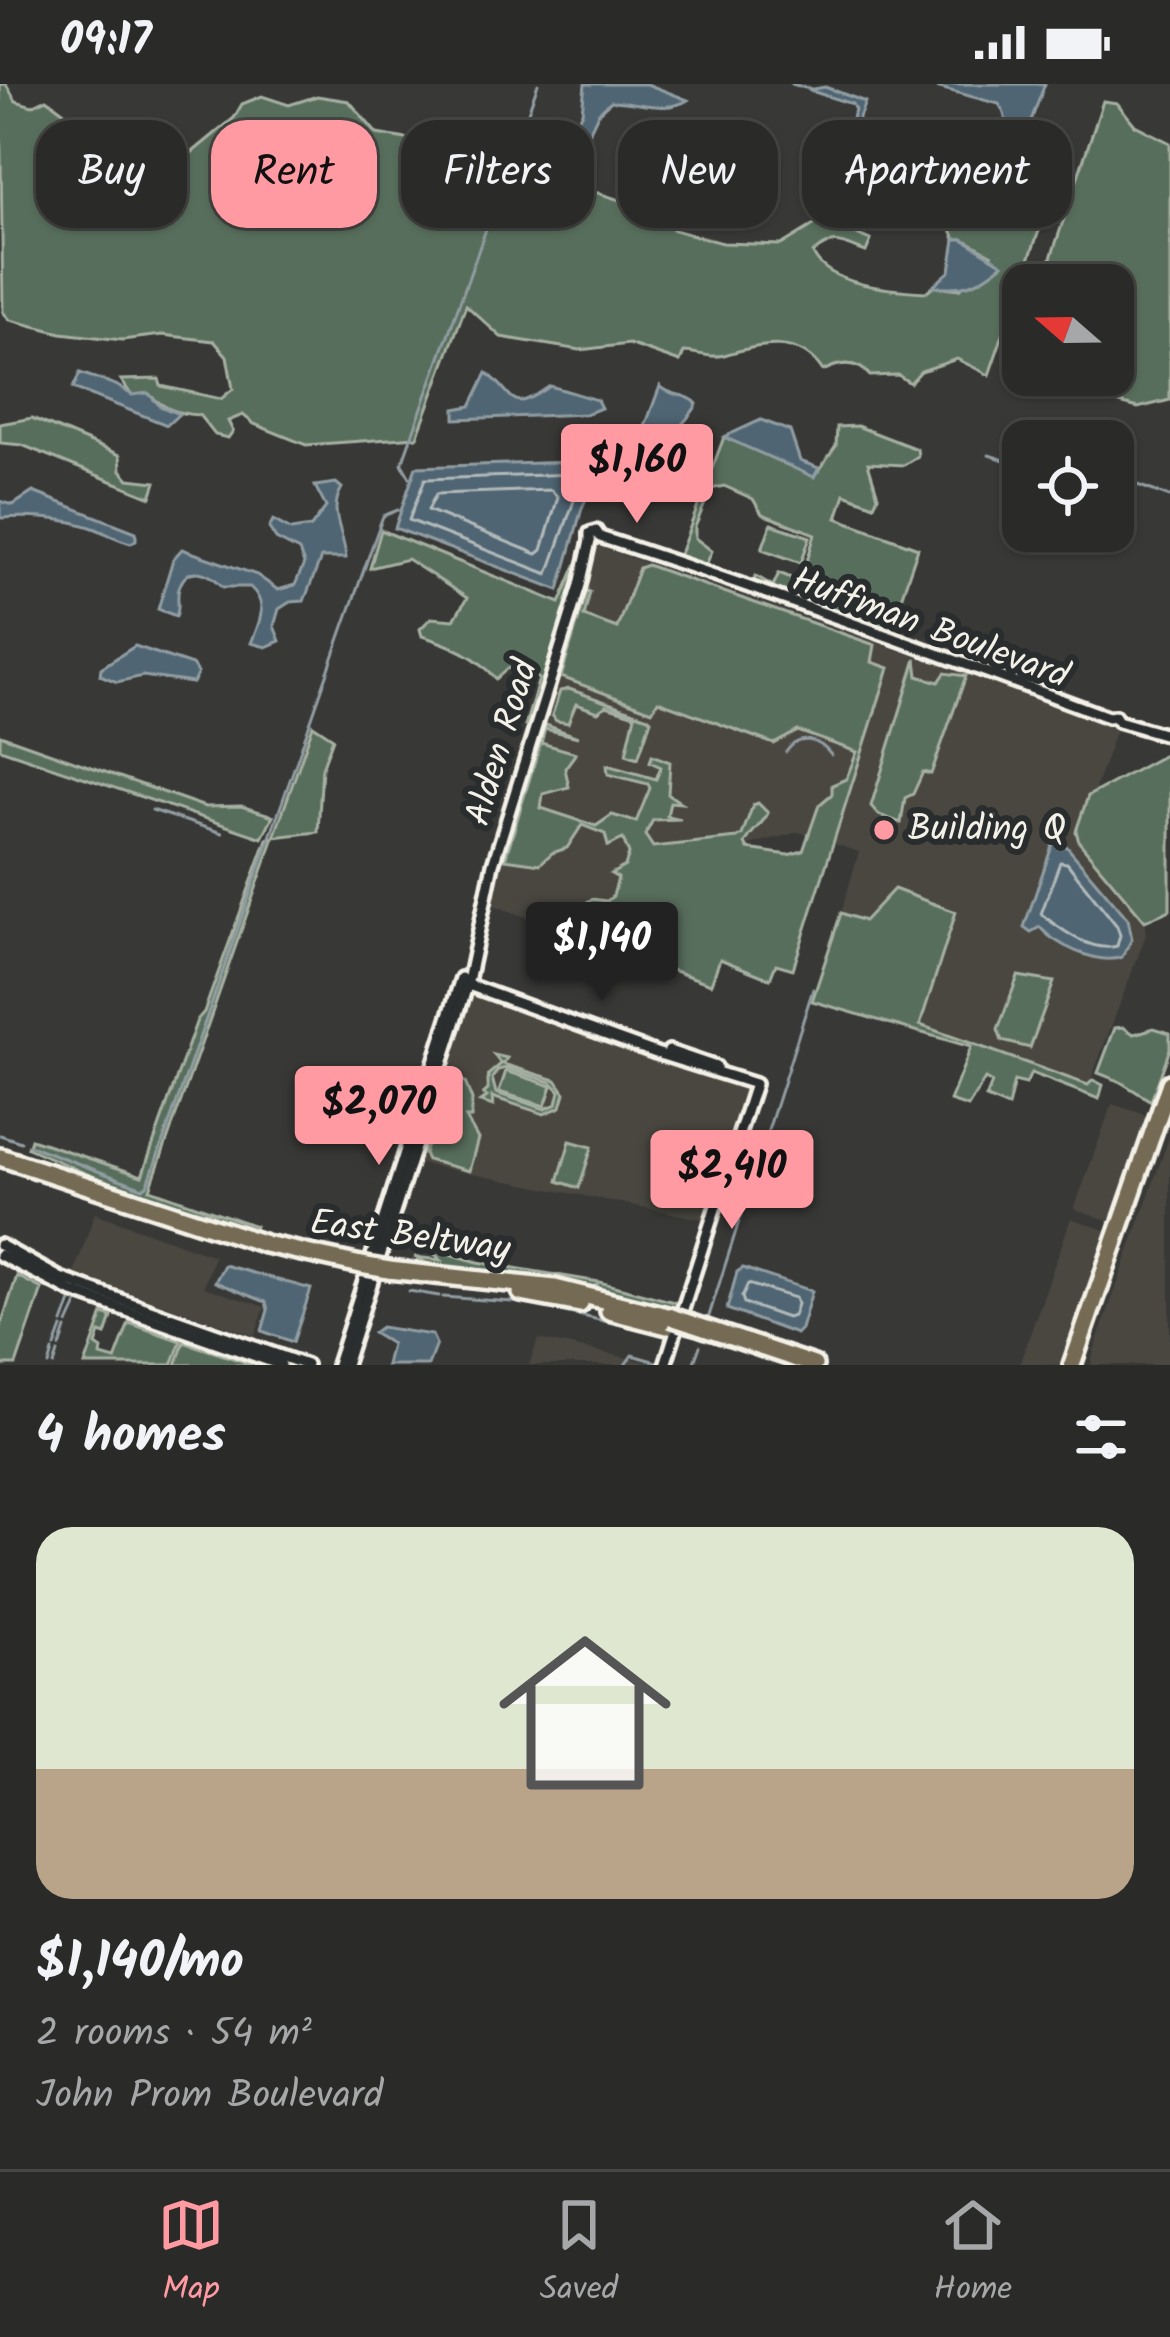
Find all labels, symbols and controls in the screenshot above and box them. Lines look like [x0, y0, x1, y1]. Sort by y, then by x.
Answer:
text: 09:17 [60, 6, 152, 78]
chip: Buy [36, 120, 187, 228]
chip: Rent [211, 120, 377, 228]
chip: Filters [401, 120, 594, 228]
chip: New [618, 120, 778, 228]
chip: Apartment [802, 120, 1072, 228]
north arrow [1002, 264, 1134, 396]
map controls [1002, 264, 1134, 552]
button: locate [1002, 420, 1134, 552]
pin: $1,160 [539, 424, 735, 526]
text: $1,160 [588, 432, 686, 494]
street label: Huffman Boulevard [783, 552, 1078, 706]
street label: Alden Road [451, 652, 556, 833]
place label: Building Q [908, 802, 1066, 859]
marker: Building Q [871, 817, 897, 843]
pin: $1,140 [504, 902, 700, 1004]
text: $1,140 [553, 910, 651, 972]
pin: $2,070 [281, 1066, 477, 1168]
text: $2,070 [322, 1074, 436, 1136]
pin: $2,410 [634, 1130, 830, 1232]
text: $2,410 [677, 1138, 787, 1200]
street label: East Beltway [306, 1195, 515, 1279]
text: 4 homes [36, 1397, 226, 1478]
icon: filters [1068, 1404, 1134, 1470]
icon: home [477, 1605, 693, 1821]
text: $1,140/mo [36, 1923, 244, 2004]
text: 2 rooms · 54 m² [36, 2004, 312, 2066]
text: John Prom Boulevard [36, 2066, 383, 2128]
tab: Map [158, 2192, 224, 2317]
tab: Saved [540, 2192, 618, 2317]
tab: Home [934, 2192, 1012, 2317]

